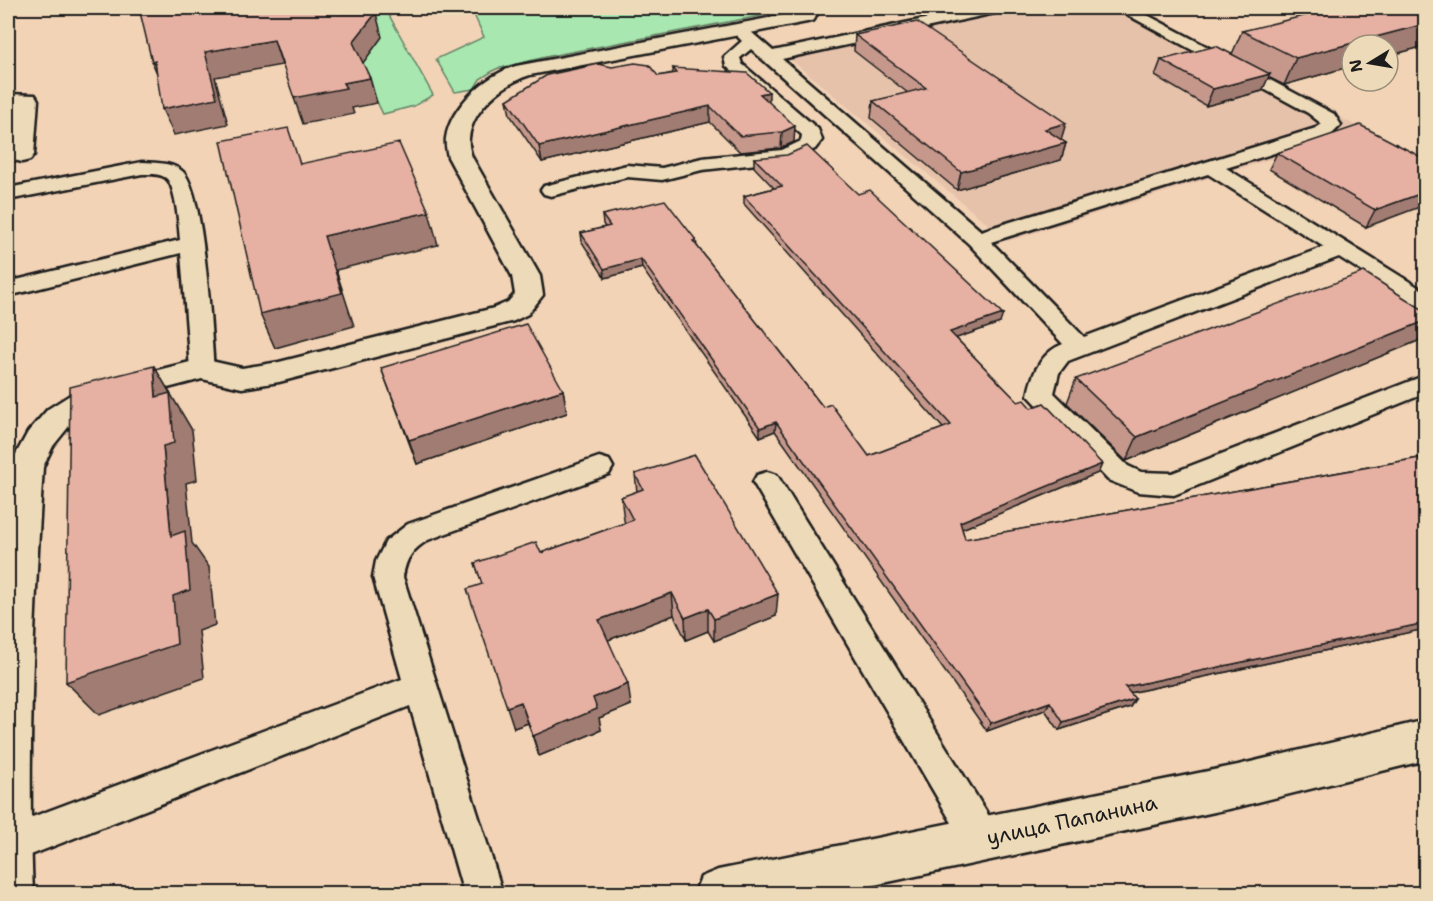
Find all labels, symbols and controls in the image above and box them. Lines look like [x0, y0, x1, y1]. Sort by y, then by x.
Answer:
north arrow [1340, 33, 1400, 93]
text: N [1344, 58, 1367, 74]
street label: улица Папанина [984, 788, 1160, 852]

